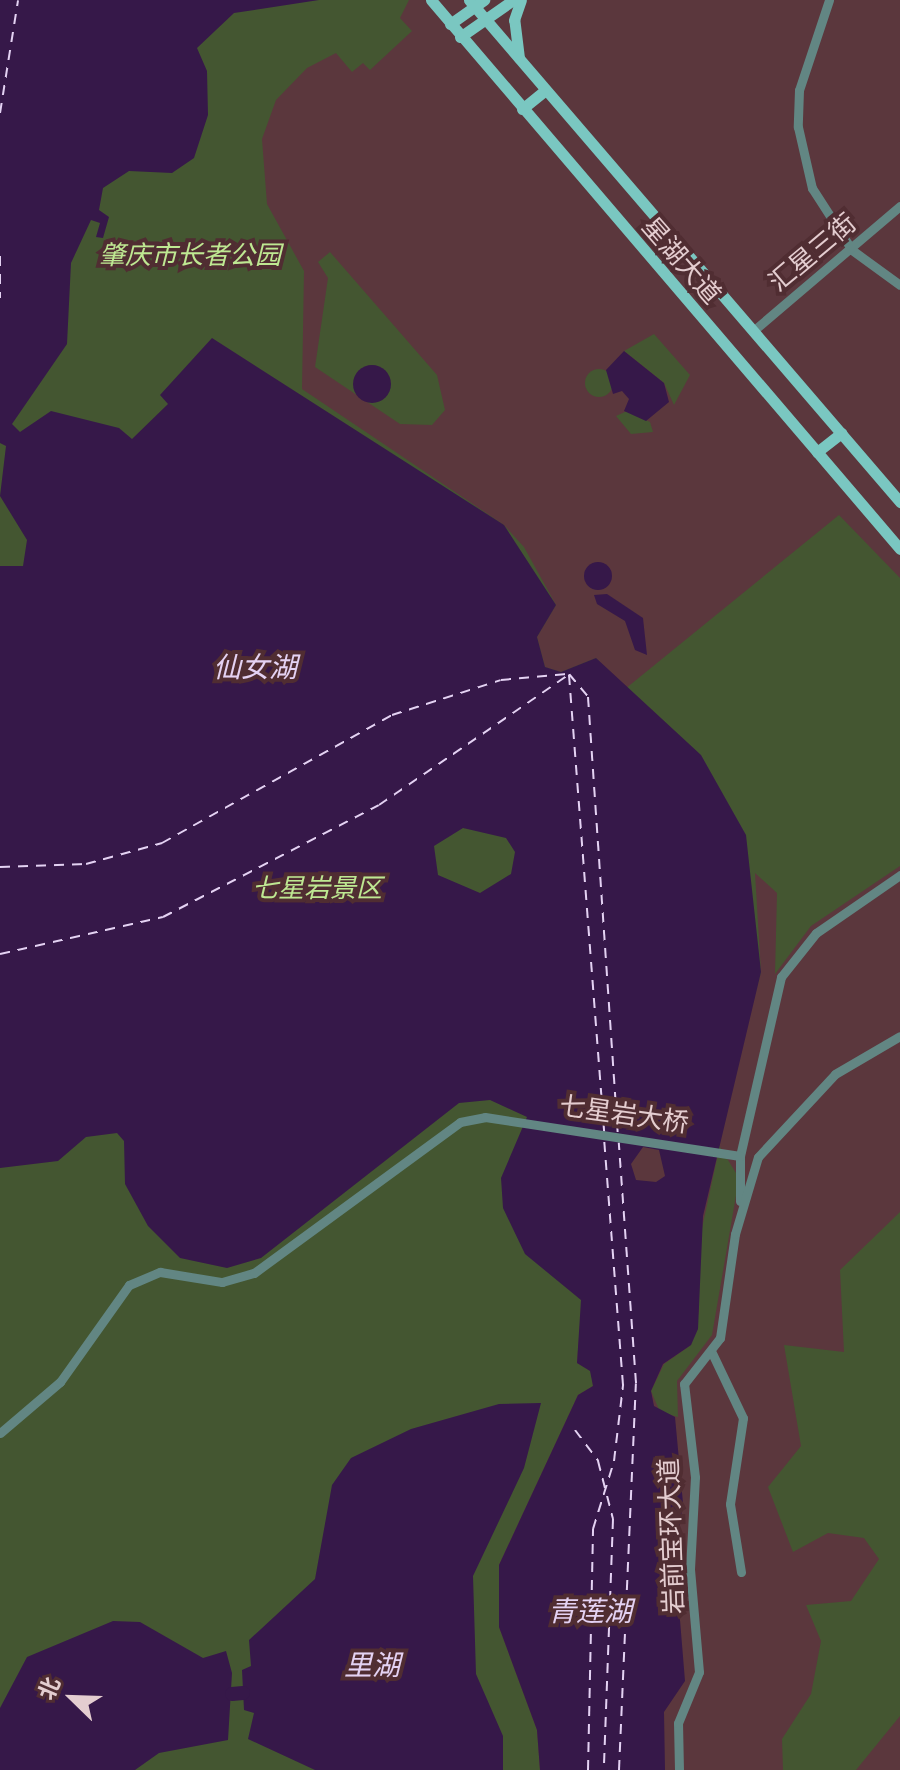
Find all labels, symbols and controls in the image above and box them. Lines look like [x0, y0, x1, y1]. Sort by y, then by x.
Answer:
street label: 汇星三街 [763, 208, 863, 298]
street label: 星湖大道 [635, 212, 727, 310]
park label: 肇庆市长者公园 [99, 240, 281, 272]
water label: 仙女湖 [213, 651, 297, 685]
park label: 七星岩景区 [252, 873, 382, 905]
street label: 七星岩大桥 [557, 1091, 691, 1139]
street label: 岩前宝环大道 [654, 1458, 690, 1614]
water label: 青莲湖 [548, 1595, 632, 1629]
water label: 里湖 [344, 1649, 400, 1683]
north arrow [32, 1658, 112, 1738]
text: 北 [34, 1673, 65, 1703]

